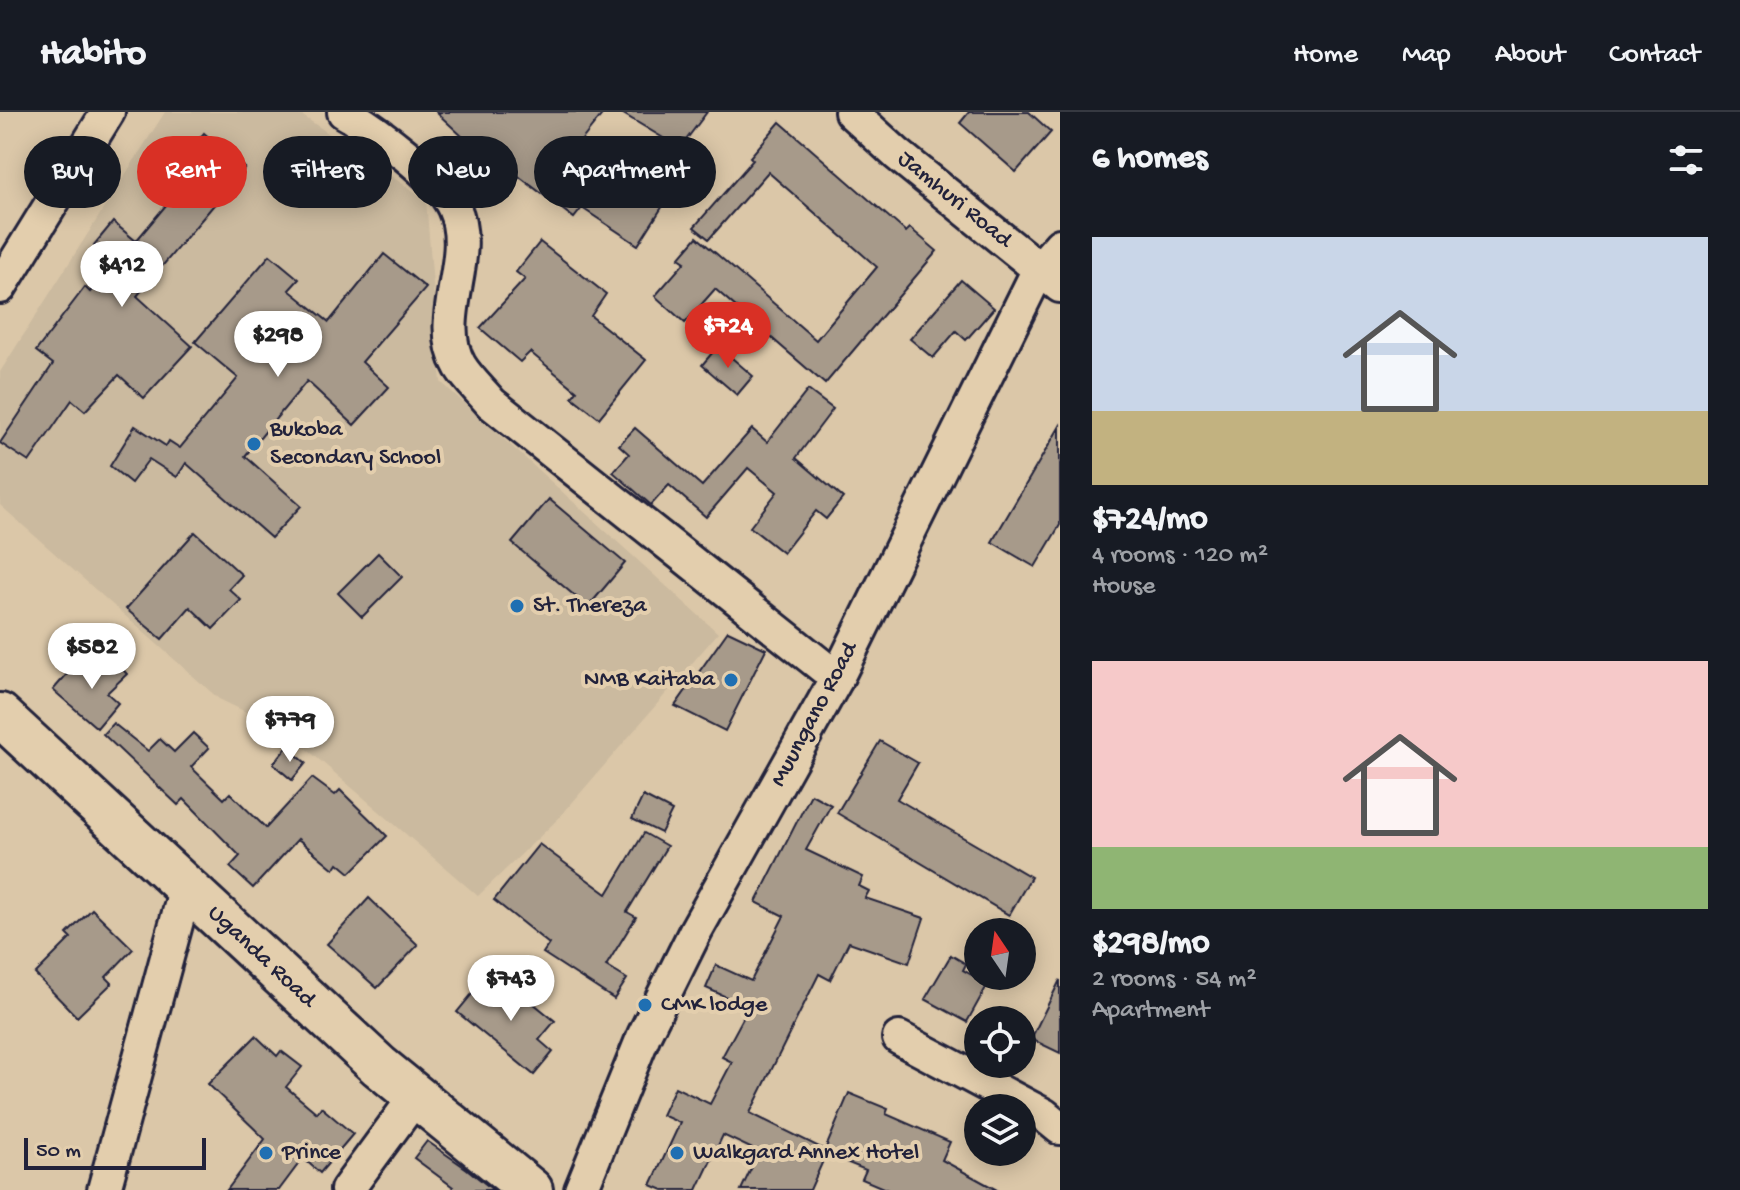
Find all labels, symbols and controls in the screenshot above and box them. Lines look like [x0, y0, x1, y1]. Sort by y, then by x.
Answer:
text: Habito [40, 33, 146, 77]
text: Home [1293, 39, 1358, 72]
text: Map [1402, 39, 1451, 72]
text: About [1495, 39, 1565, 72]
text: Contact [1609, 39, 1700, 72]
chip: Buy [24, 136, 121, 208]
chip: Rent [137, 136, 247, 208]
chip: Filters [263, 136, 392, 208]
chip: New [408, 136, 518, 208]
chip: Apartment [534, 136, 716, 208]
icon: filters [1664, 138, 1708, 182]
text: 6 homes [1092, 140, 1207, 180]
street label: Jamhuri Road [891, 145, 1019, 256]
pin: $412 [75, 241, 169, 309]
text: $412 [98, 251, 146, 282]
icon: home [1328, 289, 1472, 433]
pin: $724 [681, 302, 775, 370]
pin: $298 [231, 311, 325, 379]
text: $724 [703, 312, 753, 343]
text: $298 [252, 321, 304, 352]
place label: Bukoba Secondary School [269, 416, 441, 473]
marker: Bukoba Secondary School [245, 435, 263, 453]
text: $724/mo [1092, 501, 1208, 541]
text: 4 rooms · 120 m² [1092, 541, 1268, 572]
text: House [1092, 572, 1156, 603]
place label: St. Thereza [533, 592, 647, 621]
marker: St. Thereza [508, 597, 526, 615]
pin: $582 [45, 623, 139, 691]
text: $582 [66, 633, 118, 664]
street label: Muungano Road [765, 636, 866, 792]
place label: NMB Kaitaba [584, 666, 716, 695]
marker: NMB Kaitaba [722, 671, 740, 689]
pin: $779 [243, 696, 337, 764]
text: $779 [264, 706, 316, 737]
icon: home [1328, 713, 1472, 857]
street label: Uganda Road [201, 899, 323, 1016]
north arrow [964, 918, 1036, 990]
map controls [964, 918, 1036, 1166]
text: $298/mo [1092, 925, 1210, 965]
pin: $743 [464, 955, 558, 1023]
text: $743 [486, 965, 537, 996]
text: 2 rooms · 54 m² [1092, 965, 1257, 996]
place label: CMK lodge [661, 991, 768, 1020]
marker: CMK lodge [636, 996, 654, 1014]
text: Apartment [1092, 996, 1209, 1027]
button: locate [964, 1006, 1036, 1078]
button: layers [964, 1094, 1036, 1166]
scale bar [24, 1134, 206, 1170]
text: 50 m [36, 1139, 81, 1165]
place label: Prince [281, 1139, 342, 1168]
place label: Walkgard Annex Hotel [693, 1139, 919, 1168]
marker: Prince [257, 1144, 275, 1162]
marker: Walkgard Annex Hotel [668, 1144, 686, 1162]

